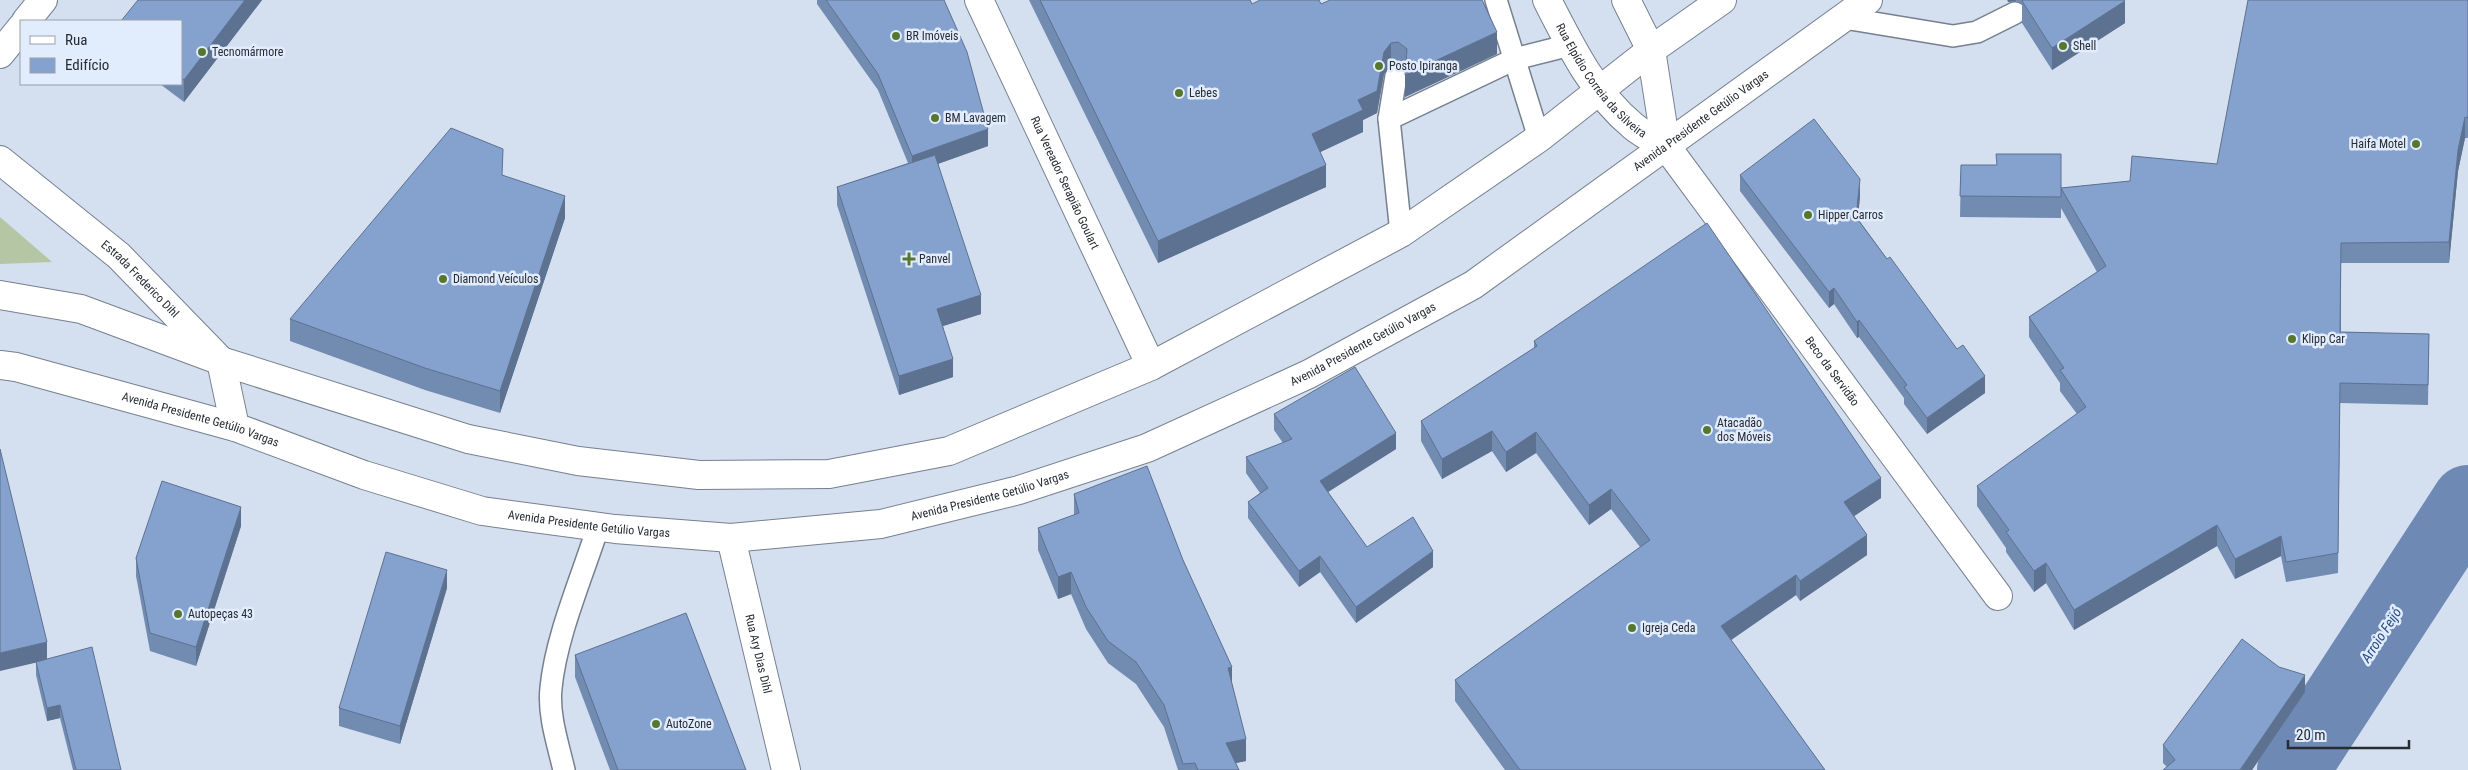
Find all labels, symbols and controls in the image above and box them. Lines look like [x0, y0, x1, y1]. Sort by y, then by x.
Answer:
legend [20, 20, 182, 85]
street label: Rua Elpídio Correia da Silveira [1553, 21, 1649, 141]
place label: BR Imóveis [906, 29, 959, 43]
marker: BR Imóveis [890, 30, 902, 42]
text: Rua [65, 31, 87, 49]
place label: Shell [2073, 39, 2096, 53]
marker: Shell [2057, 40, 2069, 52]
place label: Tecnomármore [212, 45, 284, 59]
marker: Tecnomármore [196, 46, 208, 58]
text: Edifício [65, 56, 109, 74]
place label: Posto Ipiranga [1389, 59, 1458, 73]
marker: Posto Ipiranga [1373, 60, 1385, 72]
street label: Avenida Presidente Getúlio Vargas [1631, 67, 1771, 174]
place label: Lebes [1189, 86, 1217, 100]
marker: Lebes [1173, 87, 1185, 99]
place label: BM Lavagem [945, 111, 1006, 125]
marker: BM Lavagem [929, 112, 941, 124]
street label: Rua Vereador Serapião Goulart [1028, 114, 1102, 252]
place label: Haifa Motel [2351, 137, 2406, 151]
marker: Haifa Motel [2410, 138, 2422, 150]
place label: Hipper Carros [1818, 208, 1883, 222]
marker: Hipper Carros [1802, 209, 1814, 221]
street label: Estrada Frederico Dihl [98, 237, 182, 320]
place label: Panvel [919, 252, 951, 266]
marker: Panvel [903, 253, 915, 265]
place label: Diamond Veículos [453, 272, 538, 286]
marker: Diamond Veículos [437, 273, 449, 285]
street label: Avenida Presidente Getúlio Vargas [1288, 300, 1438, 389]
place label: Klipp Car [2302, 332, 2345, 346]
marker: Klipp Car [2286, 333, 2298, 345]
street label: Beco da Servidão [1802, 334, 1862, 409]
street label: Avenida Presidente Getúlio Vargas [121, 389, 281, 450]
place label: Atacadão dos Móveis [1717, 416, 1771, 444]
marker: Atacadão dos Móveis [1701, 424, 1713, 436]
street label: Avenida Presidente Getúlio Vargas [909, 467, 1071, 523]
street label: Avenida Presidente Getúlio Vargas [507, 508, 671, 540]
water label: Arroio Feijó [2357, 605, 2405, 666]
place label: Autopeças 43 [188, 607, 253, 621]
marker: Autopeças 43 [172, 608, 184, 620]
street label: Rua Ary Dias Dihl [742, 613, 775, 695]
place label: Igreja Ceda [1642, 621, 1696, 635]
marker: Igreja Ceda [1626, 622, 1638, 634]
place label: AutoZone [666, 717, 712, 731]
marker: AutoZone [650, 718, 662, 730]
scale bar [2288, 718, 2409, 750]
text: 20 m [2296, 726, 2326, 744]

